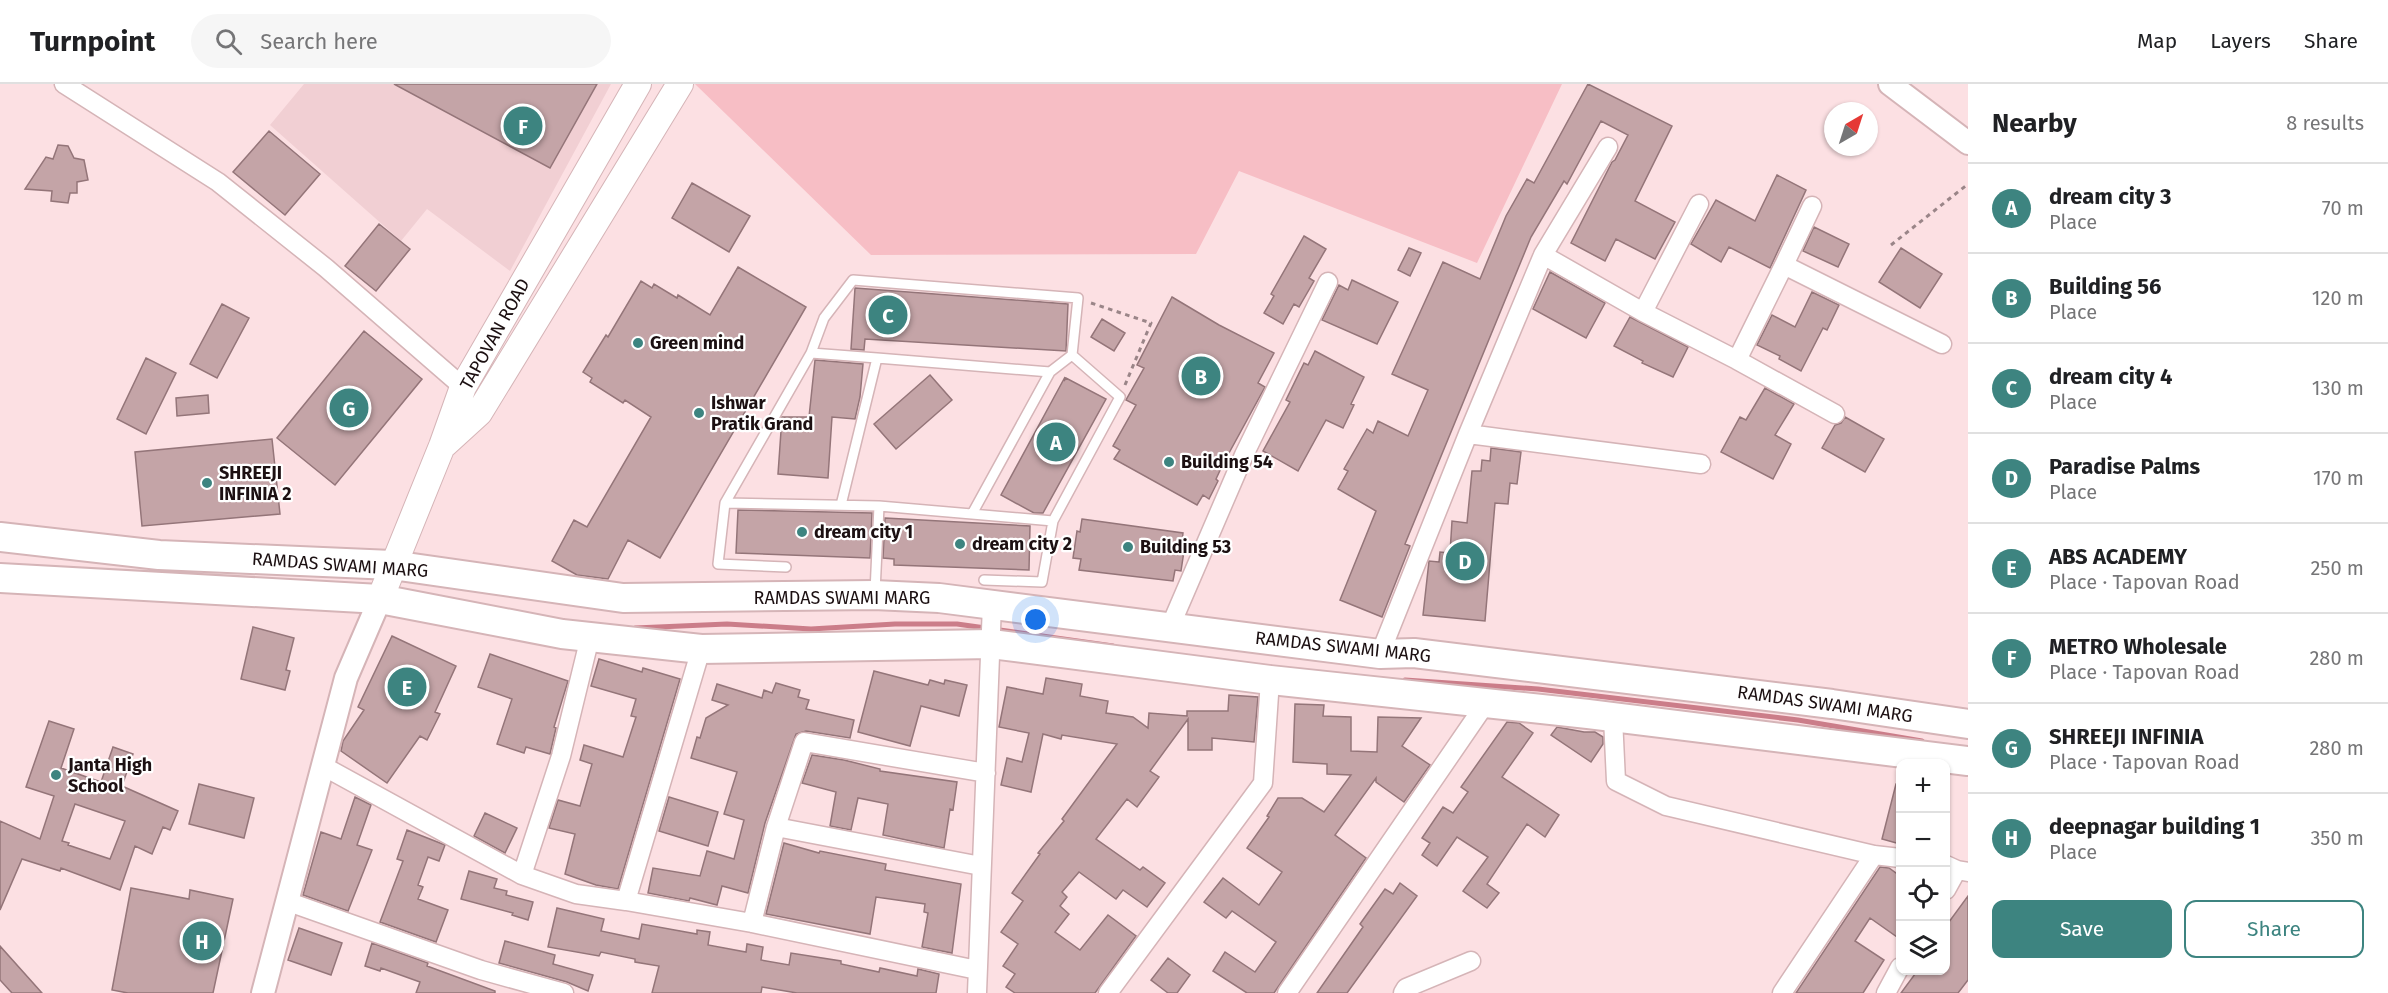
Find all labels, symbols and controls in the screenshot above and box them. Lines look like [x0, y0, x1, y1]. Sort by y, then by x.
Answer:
search box [191, 14, 611, 68]
text: Turnpoint [30, 25, 155, 58]
icon: search [212, 25, 245, 58]
text: Search here [260, 28, 378, 55]
text: Map [2137, 28, 2177, 54]
text: Layers [2210, 28, 2271, 54]
text: Share [2304, 28, 2358, 54]
north arrow [1824, 102, 1878, 156]
pin: F [504, 104, 542, 148]
text: Nearby [1992, 108, 2077, 139]
text: 8 results [2286, 111, 2364, 135]
text: dream city 3 [2049, 183, 2171, 210]
text: A [2006, 196, 2017, 220]
text: 70 m [2322, 196, 2364, 220]
text: Place [2049, 210, 2097, 234]
text: Building 56 [2049, 273, 2161, 300]
street label: TAPOVAN ROAD [455, 275, 535, 393]
text: B [2005, 286, 2018, 310]
text: 120 m [2312, 286, 2364, 310]
pin: C [868, 292, 908, 338]
text: Place [2049, 300, 2097, 324]
place label: Green mind [650, 332, 744, 354]
marker: Green mind [631, 336, 645, 350]
pin: B [1182, 354, 1220, 398]
text: dream city 4 [2049, 363, 2172, 390]
text: C [2006, 376, 2017, 400]
text: 130 m [2312, 376, 2364, 400]
pin: G [330, 386, 368, 430]
text: Place [2049, 390, 2097, 414]
place label: Ishwar Pratik Grand [711, 392, 813, 435]
marker: Ishwar Pratik Grand [692, 406, 706, 420]
pin: A [1036, 420, 1076, 464]
place label: Building 54 [1181, 451, 1273, 473]
text: Paradise Palms [2049, 453, 2200, 480]
marker: Building 54 [1162, 455, 1176, 469]
place label: SHREEJI INFINIA 2 [219, 462, 292, 505]
text: D [2005, 466, 2018, 490]
text: 170 m [2313, 466, 2364, 490]
marker: SHREEJI INFINIA 2 [200, 476, 214, 490]
text: Place [2049, 480, 2097, 504]
place label: dream city 1 [814, 521, 913, 543]
marker: dream city 1 [795, 525, 809, 539]
place label: dream city 2 [972, 533, 1072, 555]
place label: Building 53 [1140, 536, 1231, 558]
marker: dream city 2 [953, 537, 967, 551]
pin: D [1446, 538, 1484, 584]
marker: Building 53 [1121, 540, 1135, 554]
text: ABS ACADEMY [2049, 543, 2187, 570]
street label: RAMDAS SWAMI MARG [251, 548, 429, 582]
text: E [2006, 556, 2017, 580]
text: 250 m [2310, 556, 2364, 580]
text: Place · Tapovan Road [2049, 570, 2240, 594]
street label: RAMDAS SWAMI MARG [754, 587, 930, 609]
your location [1021, 605, 1050, 634]
street label: RAMDAS SWAMI MARG [1254, 627, 1432, 667]
text: METRO Wholesale [2049, 633, 2227, 660]
text: F [2007, 646, 2016, 670]
text: 280 m [2309, 646, 2364, 670]
text: Place · Tapovan Road [2049, 660, 2240, 684]
pin: E [388, 664, 426, 710]
street label: RAMDAS SWAMI MARG [1736, 681, 1914, 727]
text: SHREEJI INFINIA [2049, 723, 2204, 750]
text: G [2005, 736, 2018, 760]
text: 280 m [2309, 736, 2364, 760]
text: Place · Tapovan Road [2049, 750, 2240, 774]
place label: Janta High School [67, 754, 152, 797]
map controls [1896, 759, 1950, 975]
button: + [1896, 759, 1950, 813]
marker: Janta High School [49, 768, 63, 782]
button: − [1896, 813, 1950, 867]
text: deepnagar building 1 [2049, 813, 2260, 840]
text: H [2005, 826, 2018, 850]
text: 350 m [2310, 826, 2364, 850]
text: Place [2049, 840, 2097, 864]
button: locate [1896, 867, 1950, 921]
button: Save [1992, 900, 2172, 958]
button: Share [2184, 900, 2364, 958]
pin: H [182, 918, 222, 964]
button: layers [1896, 921, 1950, 975]

